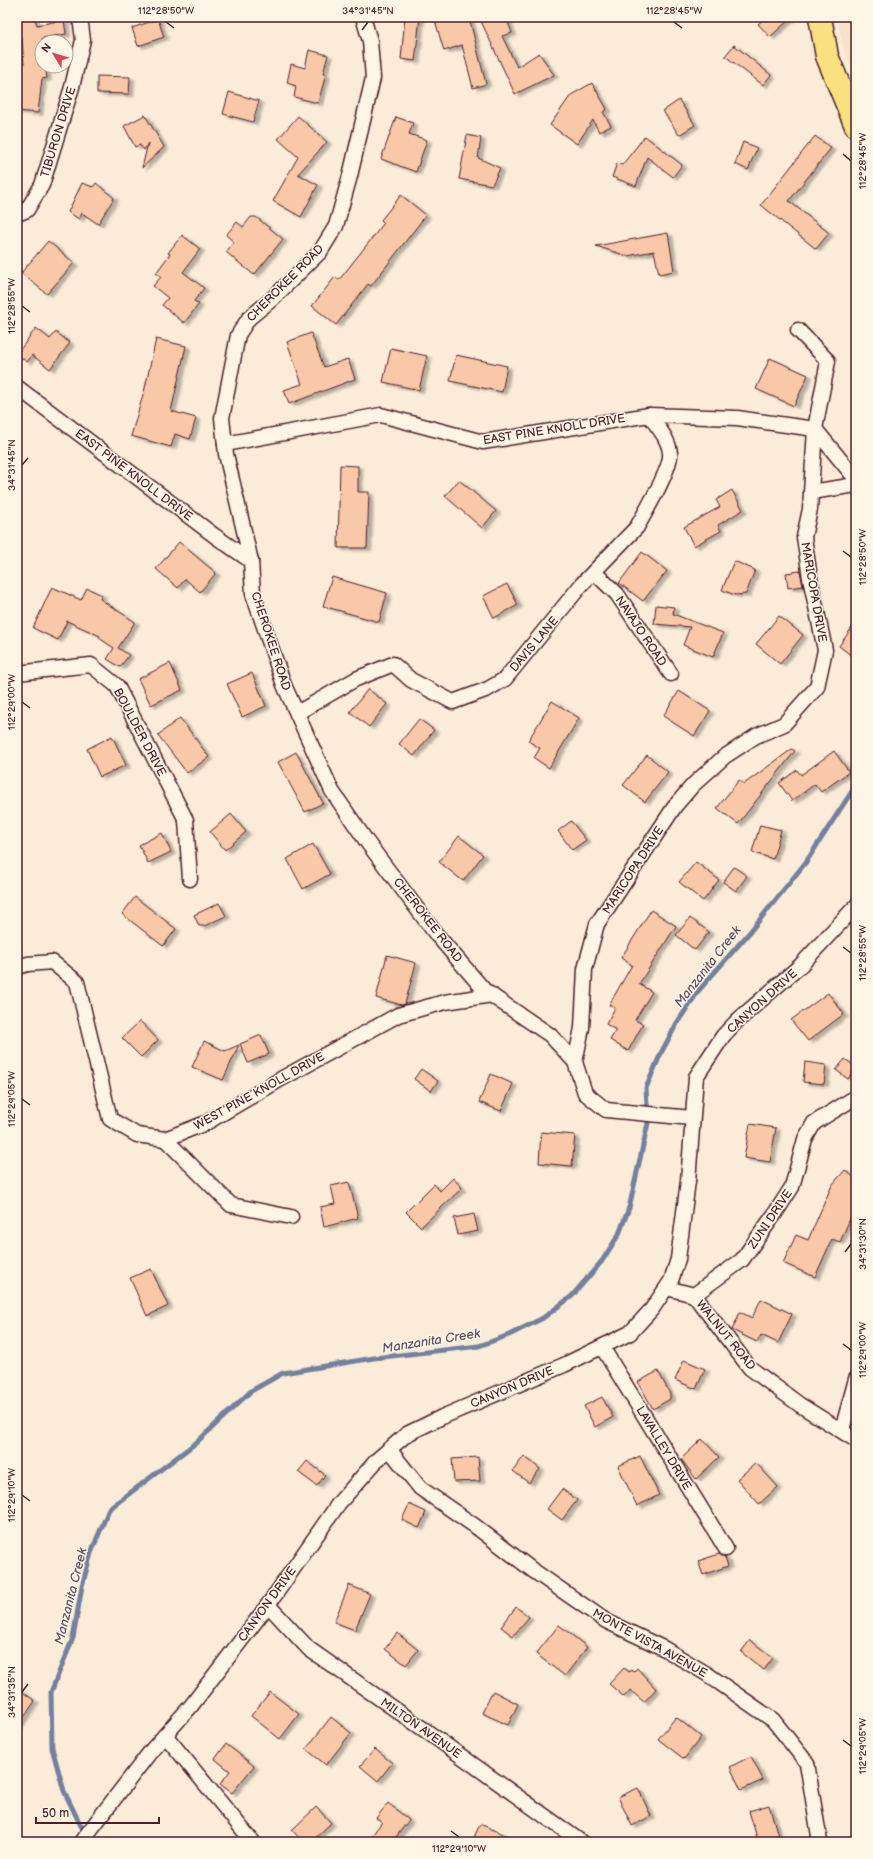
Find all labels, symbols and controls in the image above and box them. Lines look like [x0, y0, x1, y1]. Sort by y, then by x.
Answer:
text: 112°28'50"W [138, 5, 194, 17]
text: 34°31'45"N [342, 5, 394, 17]
text: 112°28'45"W [646, 5, 702, 17]
north arrow [34, 34, 74, 74]
text: N [39, 41, 54, 55]
street label: TIBURON DRIVE [38, 85, 79, 179]
text: 112°28'45"W [857, 133, 869, 189]
street label: CHEROKEE ROAD [244, 241, 327, 325]
text: 112°28'55"W [6, 278, 18, 334]
street label: EAST PINE KNOLL DRIVE [482, 411, 626, 448]
street label: EAST PINE KNOLL DRIVE [72, 426, 196, 525]
text: 34°31'45"N [6, 439, 18, 491]
text: 112°28'50"W [857, 529, 869, 585]
street label: MARICOPA DRIVE [797, 541, 830, 643]
street label: CHEROKEE ROAD [247, 590, 294, 693]
street label: NAVAJO ROAD [612, 593, 670, 669]
street label: DAVIS LANE [507, 614, 562, 675]
text: 112°29'00"W [6, 674, 18, 730]
street label: BOULDER DRIVE [110, 686, 169, 779]
street label: MARICOPA DRIVE [600, 824, 667, 917]
street label: CHEROKEE ROAD [390, 875, 465, 966]
water label: Manzanita Creek [671, 922, 745, 1011]
text: 112°28'55"W [857, 925, 869, 981]
street label: CANYON DRIVE [724, 966, 801, 1037]
street label: WEST PINE KNOLL DRIVE [191, 1049, 327, 1134]
text: 112°29'05"W [6, 1071, 18, 1127]
street label: ZUNI DRIVE [744, 1187, 796, 1253]
text: 34°31'30"N [857, 1218, 869, 1270]
street label: WALNUT ROAD [693, 1297, 759, 1374]
text: 112°29'00"W [857, 1322, 869, 1378]
water label: Manzanita Creek [381, 1325, 482, 1357]
street label: CANYON DRIVE [468, 1363, 556, 1412]
street label: LAVALLEY DRIVE [633, 1404, 695, 1493]
text: 112°29'10"W [6, 1468, 18, 1522]
water label: Manzanita Creek [51, 1546, 91, 1646]
street label: CANYON DRIVE [235, 1564, 300, 1645]
street label: MONTE VISTA AVENUE [590, 1606, 710, 1681]
text: 34°31'35"N [6, 1666, 18, 1718]
street label: MILTON AVENUE [377, 1695, 464, 1762]
text: 112°29'05"W [857, 1718, 869, 1774]
scale bar [36, 1799, 159, 1825]
text: 50 m [42, 1806, 69, 1821]
text: 112°29'10"W [432, 1843, 486, 1855]

